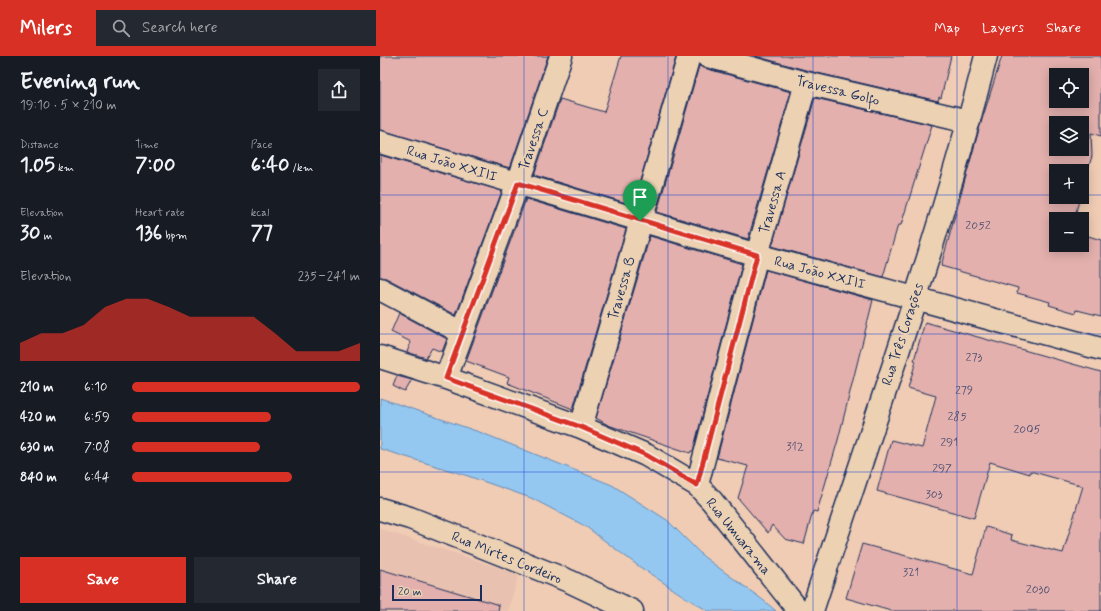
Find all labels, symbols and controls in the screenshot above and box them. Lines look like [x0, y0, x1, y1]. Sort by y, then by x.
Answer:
search box [96, 10, 376, 46]
text: Milers [20, 16, 72, 41]
icon: search [110, 17, 132, 39]
text: Search here [142, 18, 217, 38]
text: Map [934, 19, 960, 37]
text: Layers [982, 19, 1024, 37]
text: Share [1046, 19, 1081, 37]
text: Evening run [20, 68, 140, 96]
map controls [1049, 68, 1089, 252]
button: locate [1049, 68, 1089, 108]
button: share [318, 69, 360, 111]
street label: Travessa Golfo [794, 72, 881, 112]
text: 19:10 · 5 × 210 m [20, 97, 117, 114]
street label: Travessa C [515, 106, 553, 173]
button: layers [1049, 116, 1089, 156]
text: Distance [20, 138, 59, 152]
text: Time [135, 138, 158, 152]
text: Pace [251, 138, 273, 152]
street label: Rua João XXIII [404, 142, 499, 186]
text: 1.05 [20, 152, 55, 179]
text: 7:00 [135, 152, 175, 179]
text: 6:40 [251, 152, 289, 179]
text: km [55, 161, 74, 175]
text: /km [289, 161, 313, 175]
button: + [1049, 164, 1089, 204]
street label: Travessa A [755, 168, 791, 236]
pin [623, 180, 657, 221]
icon: arrive [629, 186, 651, 208]
text: Elevation [20, 206, 63, 220]
text: Heart rate [135, 206, 185, 220]
text: kcal [251, 206, 269, 220]
button: − [1049, 212, 1089, 252]
house number: 2052 [965, 218, 991, 234]
text: 30 [20, 220, 40, 247]
text: 136 [135, 220, 162, 247]
text: 77 [251, 220, 273, 247]
text: m [40, 229, 52, 243]
text: bpm [162, 229, 187, 243]
street label: Rua João XXIII [772, 252, 867, 294]
street label: Travessa B [604, 254, 640, 322]
text: Elevation [20, 268, 71, 285]
text: 235–241 m [298, 268, 360, 285]
street label: Rua Três Corações [878, 281, 928, 388]
house number: 273 [966, 350, 983, 366]
text: 210 m [20, 379, 54, 396]
text: 6:10 [84, 379, 107, 396]
house number: 279 [955, 383, 973, 399]
text: 420 m [20, 409, 56, 426]
text: 6:59 [84, 409, 110, 426]
house number: 285 [947, 409, 967, 425]
house number: 2005 [1013, 422, 1041, 438]
house number: 291 [940, 435, 958, 451]
text: 630 m [20, 439, 54, 456]
text: 7:08 [84, 439, 110, 456]
house number: 312 [786, 439, 804, 455]
house number: 297 [932, 461, 952, 477]
text: 840 m [20, 469, 57, 486]
text: 6:44 [84, 469, 110, 486]
house number: 303 [925, 487, 943, 503]
street label: Rua Umuarama [702, 494, 775, 579]
street label: Rua Mirtes Cordeiro [449, 528, 564, 588]
button: Save [20, 557, 186, 603]
button: Share [194, 557, 360, 603]
house number: 321 [903, 565, 919, 581]
house number: 2030 [1026, 582, 1050, 598]
scale bar [392, 583, 482, 602]
text: 20 m [398, 585, 421, 599]

